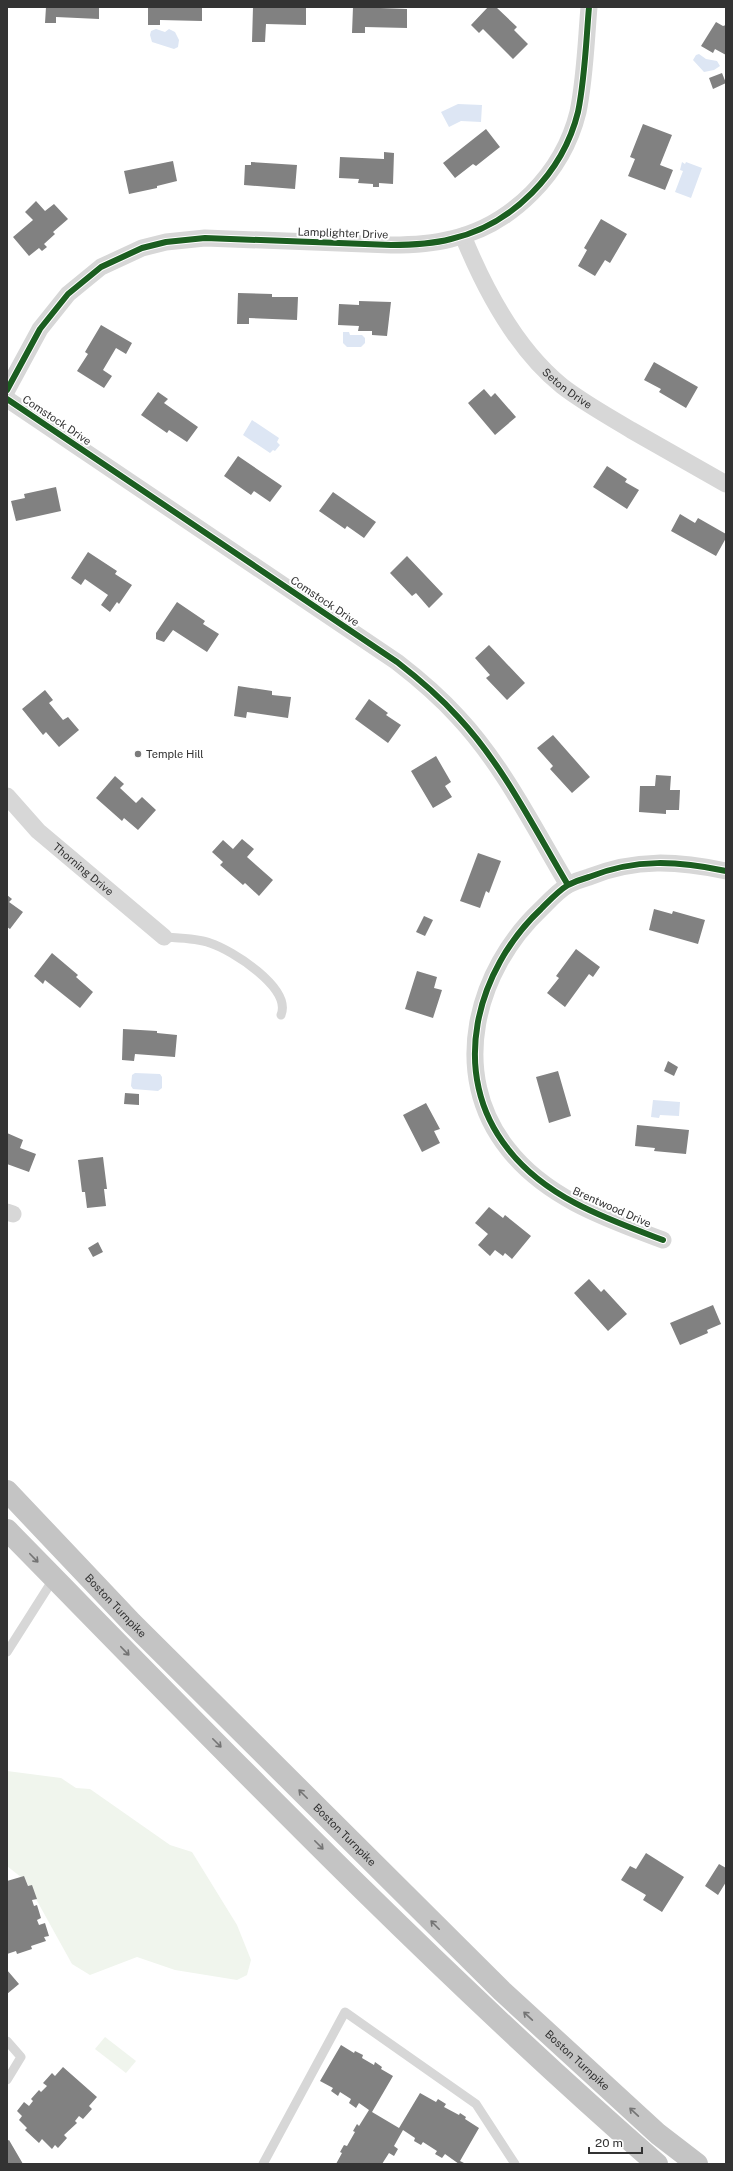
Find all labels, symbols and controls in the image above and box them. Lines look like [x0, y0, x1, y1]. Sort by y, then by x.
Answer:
street label: Lamplighter Drive [297, 225, 389, 241]
street label: Seton Drive [540, 366, 594, 411]
street label: Comstock Drive [20, 393, 94, 447]
street label: Comstock Drive [288, 574, 362, 628]
place label: Temple Hill [146, 748, 204, 760]
marker: Temple Hill [133, 749, 143, 759]
street label: Thorning Drive [51, 840, 116, 898]
street label: Brentwood Drive [571, 1184, 653, 1230]
one-way arrow [29, 1553, 39, 1563]
street label: Boston Turnpike [83, 1571, 149, 1640]
one-way arrow [120, 1646, 130, 1656]
one-way arrow [212, 1738, 222, 1748]
one-way arrow [298, 1789, 308, 1799]
street label: Boston Turnpike [311, 1801, 379, 1868]
one-way arrow [314, 1840, 324, 1850]
one-way arrow [430, 1920, 439, 1930]
one-way arrow [523, 2011, 533, 2020]
street label: Boston Turnpike [543, 2028, 612, 2093]
one-way arrow [630, 2108, 640, 2117]
scale bar [589, 2129, 642, 2155]
text: 20 m [595, 2136, 623, 2150]

